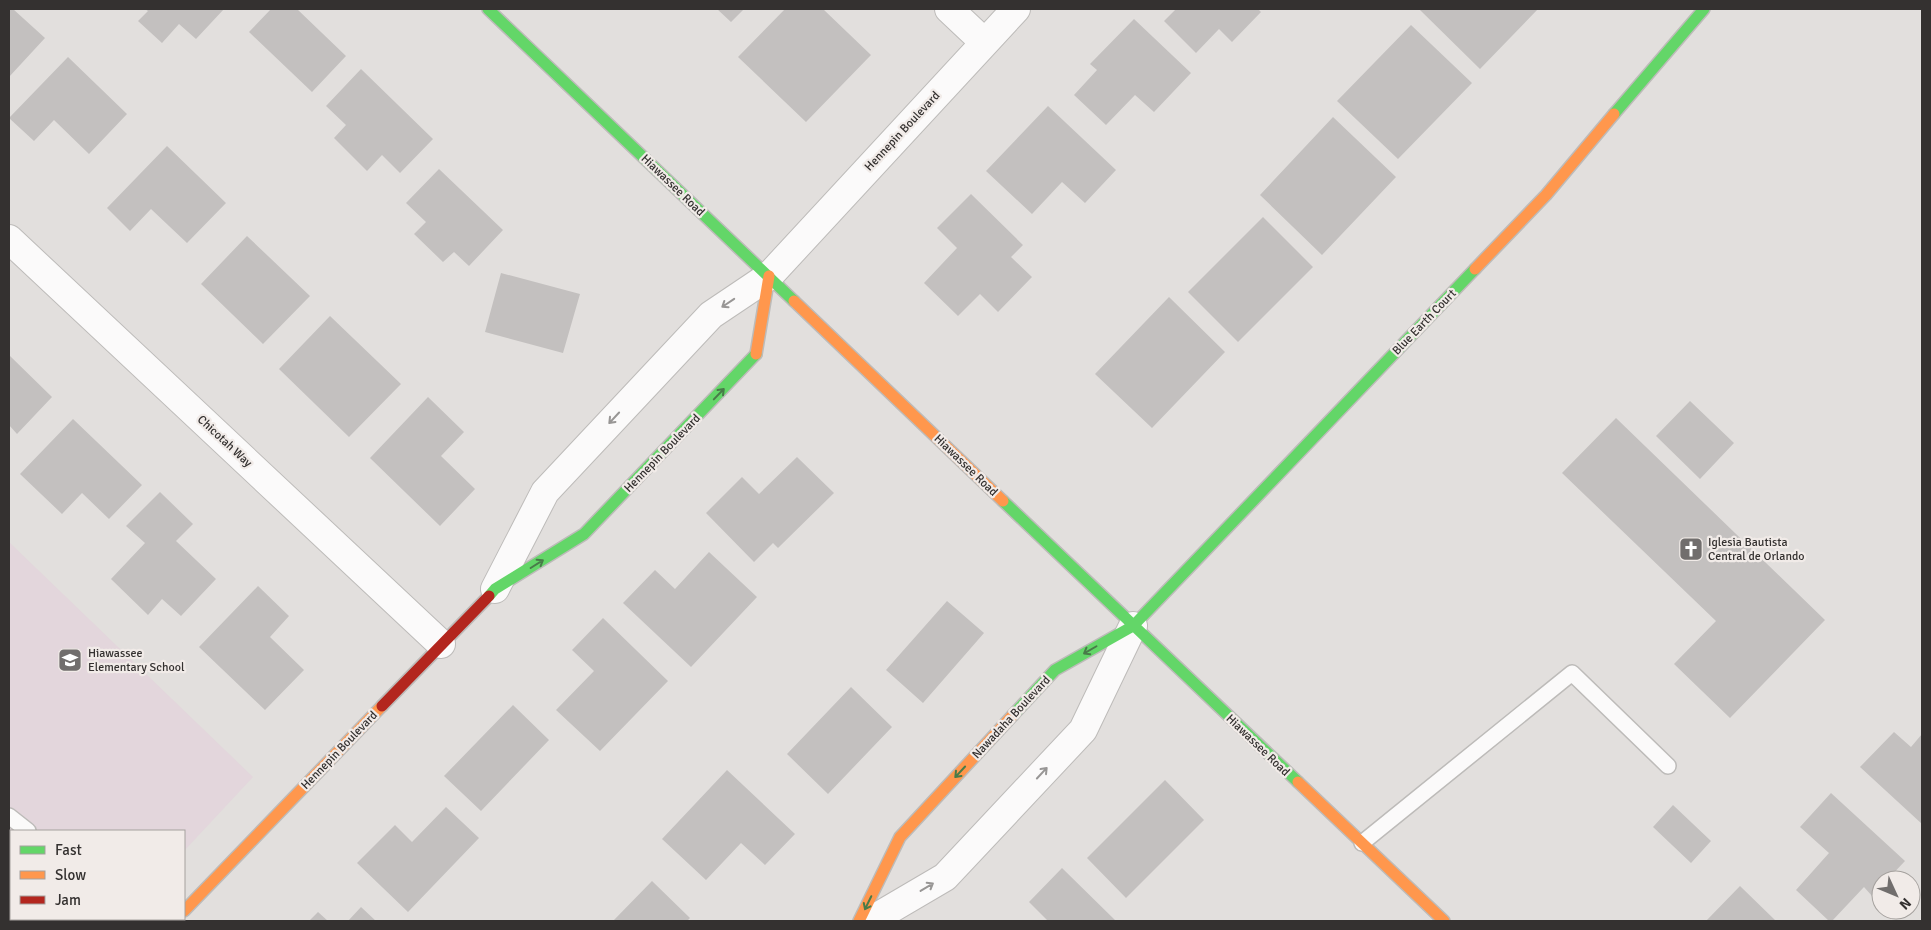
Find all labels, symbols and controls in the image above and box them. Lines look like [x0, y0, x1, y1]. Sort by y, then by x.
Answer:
street label: Hennepin Boulevard [862, 88, 943, 174]
street label: Hiawassee Road [638, 151, 708, 220]
street label: Blue Earth Court [1389, 286, 1459, 358]
one-way arrow [721, 298, 735, 308]
one-way arrow [713, 388, 725, 400]
street label: Hennepin Boulevard [621, 411, 704, 496]
street label: Chicotah Way [194, 412, 255, 471]
one-way arrow [608, 412, 620, 425]
street label: Hiawassee Road [931, 431, 1001, 500]
place label: Iglesia Bautista Central de Orlando [1708, 535, 1805, 564]
church icon: Iglesia Bautista Central de Orlando [1678, 536, 1704, 562]
one-way arrow [529, 558, 543, 568]
one-way arrow [1084, 645, 1098, 655]
place label: Hiawassee Elementary School [88, 646, 185, 675]
school or university icon: Hiawassee Elementary School [57, 647, 83, 673]
street label: Nawadaha Boulevard [969, 673, 1054, 762]
street label: Hennepin Boulevard [298, 708, 381, 793]
street label: Hiawassee Road [1223, 711, 1293, 780]
one-way arrow [954, 766, 966, 778]
one-way arrow [1036, 767, 1048, 780]
legend [10, 830, 185, 920]
text: Fast [55, 841, 82, 859]
text: Slow [55, 866, 86, 884]
north arrow [1871, 870, 1921, 920]
one-way arrow [920, 882, 934, 892]
text: Jam [55, 891, 81, 909]
text: N [1895, 894, 1914, 913]
one-way arrow [862, 896, 872, 911]

